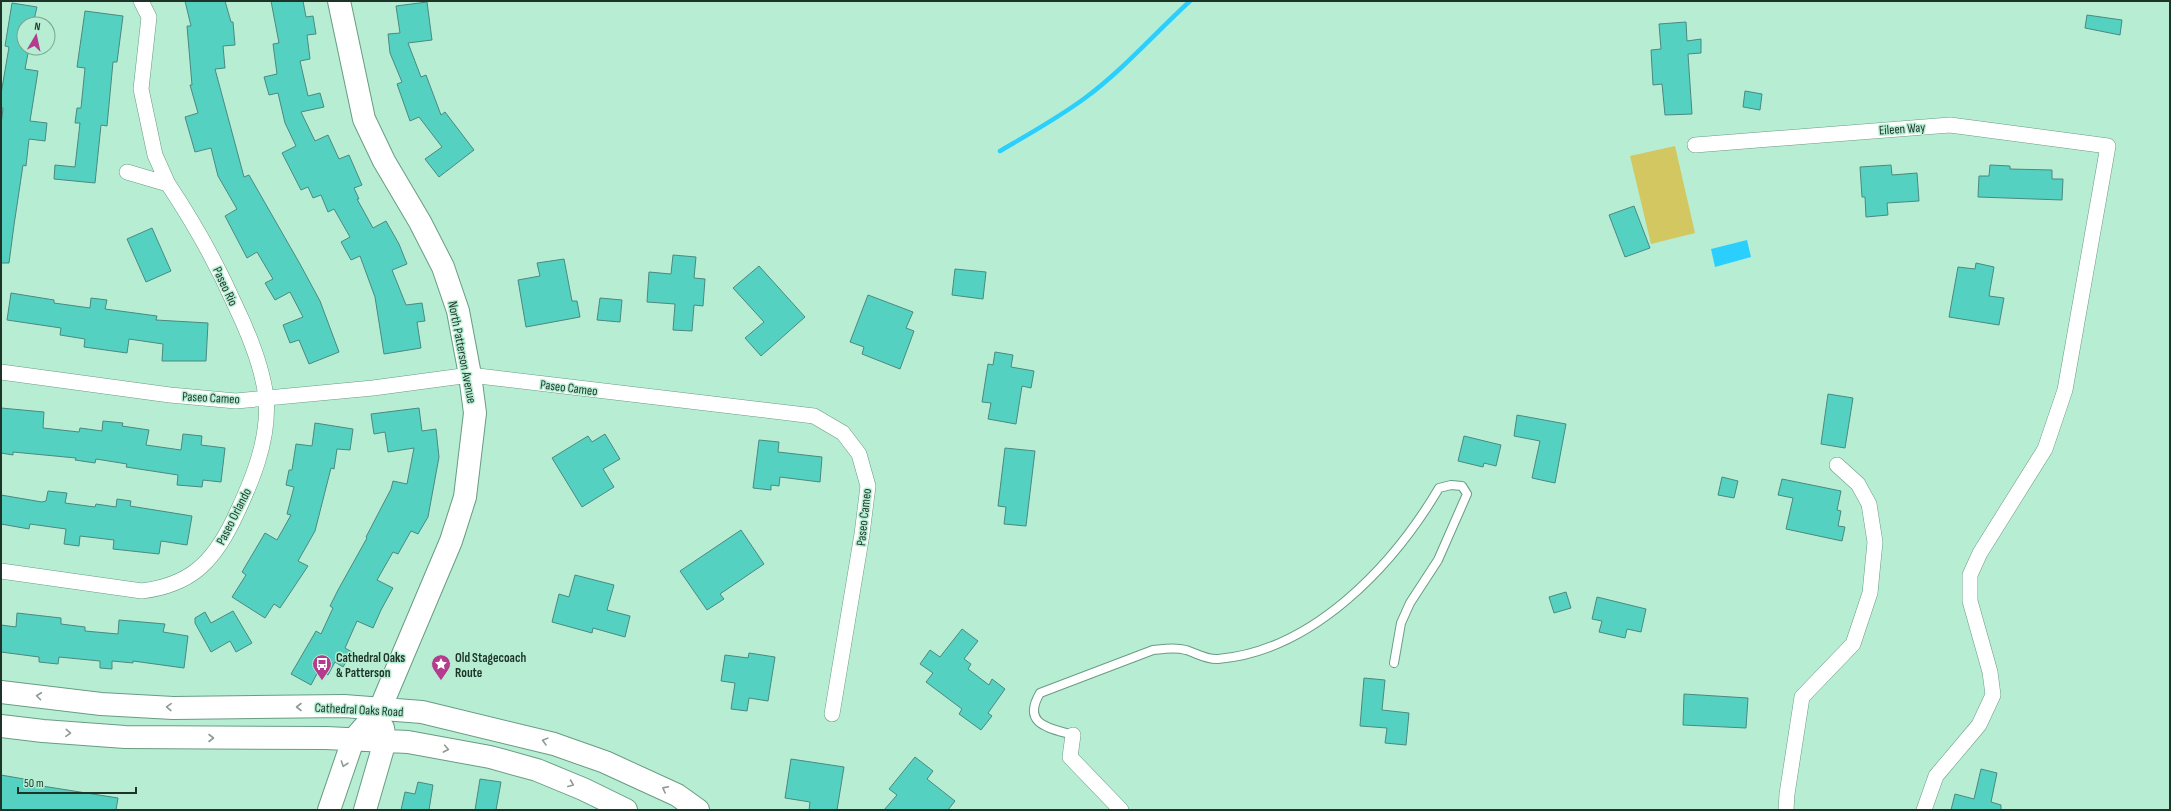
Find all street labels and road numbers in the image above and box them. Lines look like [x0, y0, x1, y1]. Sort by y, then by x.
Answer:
street label: Eileen Way [1878, 119, 1926, 139]
street label: Paseo Rio [209, 264, 241, 309]
street label: North Patterson Avenue [444, 300, 480, 405]
street label: Paseo Cameo [539, 377, 599, 399]
street label: Paseo Cameo [182, 388, 240, 407]
street label: Paseo Orlando [213, 485, 255, 548]
street label: Paseo Cameo [853, 488, 875, 547]
street label: Cathedral Oaks Road [314, 700, 404, 720]

